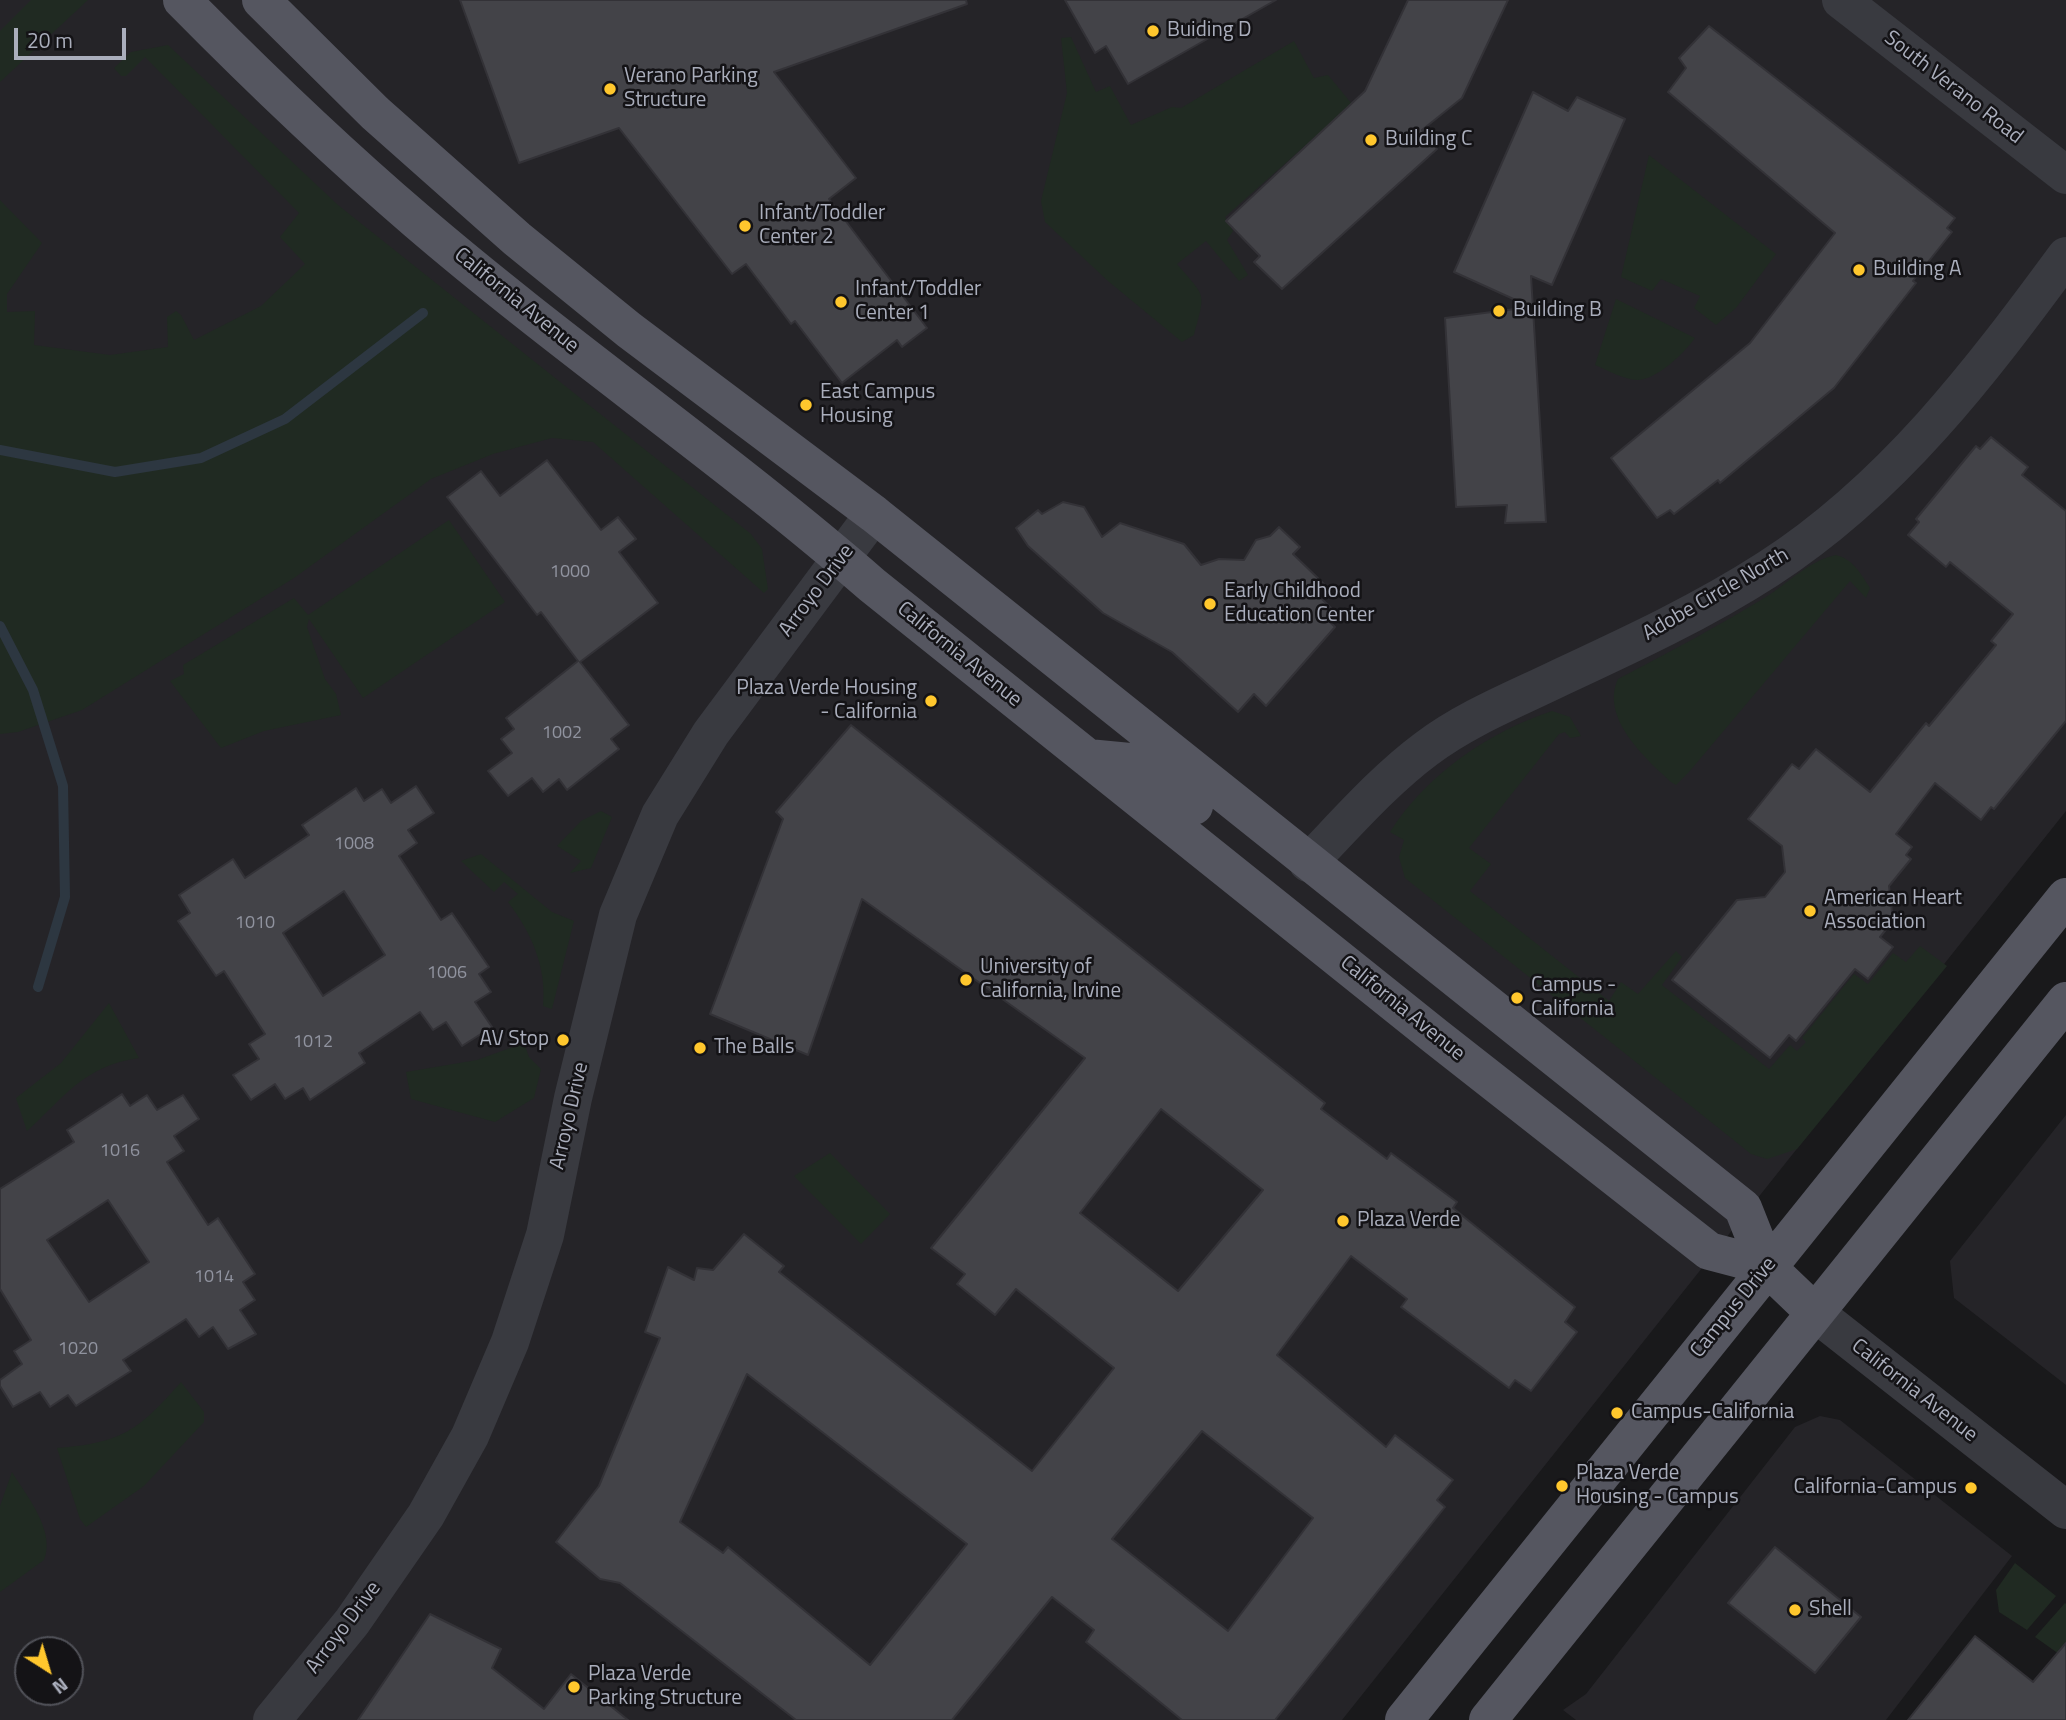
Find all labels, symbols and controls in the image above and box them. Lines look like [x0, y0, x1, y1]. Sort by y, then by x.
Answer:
scale bar [18, 14, 130, 58]
place label: Buiding D [1167, 18, 1252, 44]
marker: Buiding D [1145, 23, 1161, 39]
text: 20 m [27, 24, 73, 56]
street label: South Verano Road [1879, 26, 2027, 150]
place label: Verano Parking Structure [624, 64, 758, 114]
marker: Verano Parking Structure [602, 81, 618, 97]
place label: Building C [1385, 127, 1472, 153]
marker: Building C [1363, 132, 1379, 148]
place label: Infant/Toddler Center 2 [759, 201, 885, 251]
marker: Infant/Toddler Center 2 [737, 218, 753, 234]
street label: California Avenue [449, 243, 583, 359]
place label: Building A [1873, 257, 1961, 283]
marker: Building A [1851, 262, 1867, 278]
place label: Infant/Toddler Center 1 [855, 277, 981, 327]
marker: Infant/Toddler Center 1 [833, 294, 849, 310]
place label: Building B [1513, 298, 1602, 324]
marker: Building B [1491, 303, 1507, 319]
place label: East Campus Housing [820, 380, 935, 430]
marker: East Campus Housing [798, 397, 814, 413]
street label: Arroyo Drive [774, 540, 860, 642]
street label: Adobe Circle North [1639, 543, 1793, 647]
house number: 1000 [550, 562, 590, 584]
place label: Early Childhood Education Center [1224, 579, 1375, 629]
marker: Early Childhood Education Center [1202, 596, 1218, 612]
street label: California Avenue [892, 597, 1026, 713]
place label: Plaza Verde Housing - California [736, 676, 917, 726]
marker: Plaza Verde Housing - California [923, 693, 939, 709]
house number: 1002 [542, 723, 582, 745]
house number: 1008 [334, 834, 374, 856]
place label: American Heart Association [1824, 886, 1962, 936]
marker: American Heart Association [1802, 903, 1818, 919]
house number: 1010 [235, 913, 275, 935]
street label: California Avenue [1335, 951, 1469, 1067]
place label: University of California, Irvine [980, 955, 1121, 1005]
house number: 1006 [427, 963, 467, 985]
marker: University of California, Irvine [958, 972, 974, 988]
place label: Campus - California [1531, 973, 1616, 1023]
marker: Campus - California [1509, 990, 1525, 1006]
place label: AV Stop [480, 1027, 549, 1053]
house number: 1012 [293, 1032, 333, 1054]
marker: AV Stop [555, 1032, 571, 1048]
place label: The Balls [714, 1035, 794, 1061]
marker: The Balls [692, 1040, 708, 1056]
street label: Arroyo Drive [545, 1060, 595, 1172]
house number: 1016 [100, 1141, 140, 1163]
place label: Plaza Verde [1357, 1208, 1460, 1234]
marker: Plaza Verde [1335, 1213, 1351, 1229]
street label: Campus Drive [1686, 1253, 1782, 1363]
house number: 1014 [194, 1267, 234, 1289]
street label: California Avenue [1846, 1334, 1982, 1448]
house number: 1020 [58, 1339, 98, 1361]
place label: Campus-California [1631, 1400, 1794, 1426]
marker: Campus-California [1609, 1405, 1625, 1421]
place label: Plaza Verde Housing - Campus [1576, 1461, 1739, 1511]
place label: California-Campus [1793, 1475, 1957, 1501]
marker: Plaza Verde Housing - Campus [1554, 1478, 1570, 1494]
marker: California-Campus [1963, 1480, 1979, 1496]
street label: Arroyo Drive [301, 1577, 387, 1679]
place label: Shell [1809, 1597, 1852, 1623]
marker: Shell [1787, 1602, 1803, 1618]
north arrow [14, 1636, 84, 1706]
place label: Plaza Verde Parking Structure [588, 1662, 742, 1712]
text: N [47, 1671, 75, 1702]
marker: Plaza Verde Parking Structure [566, 1679, 582, 1695]

